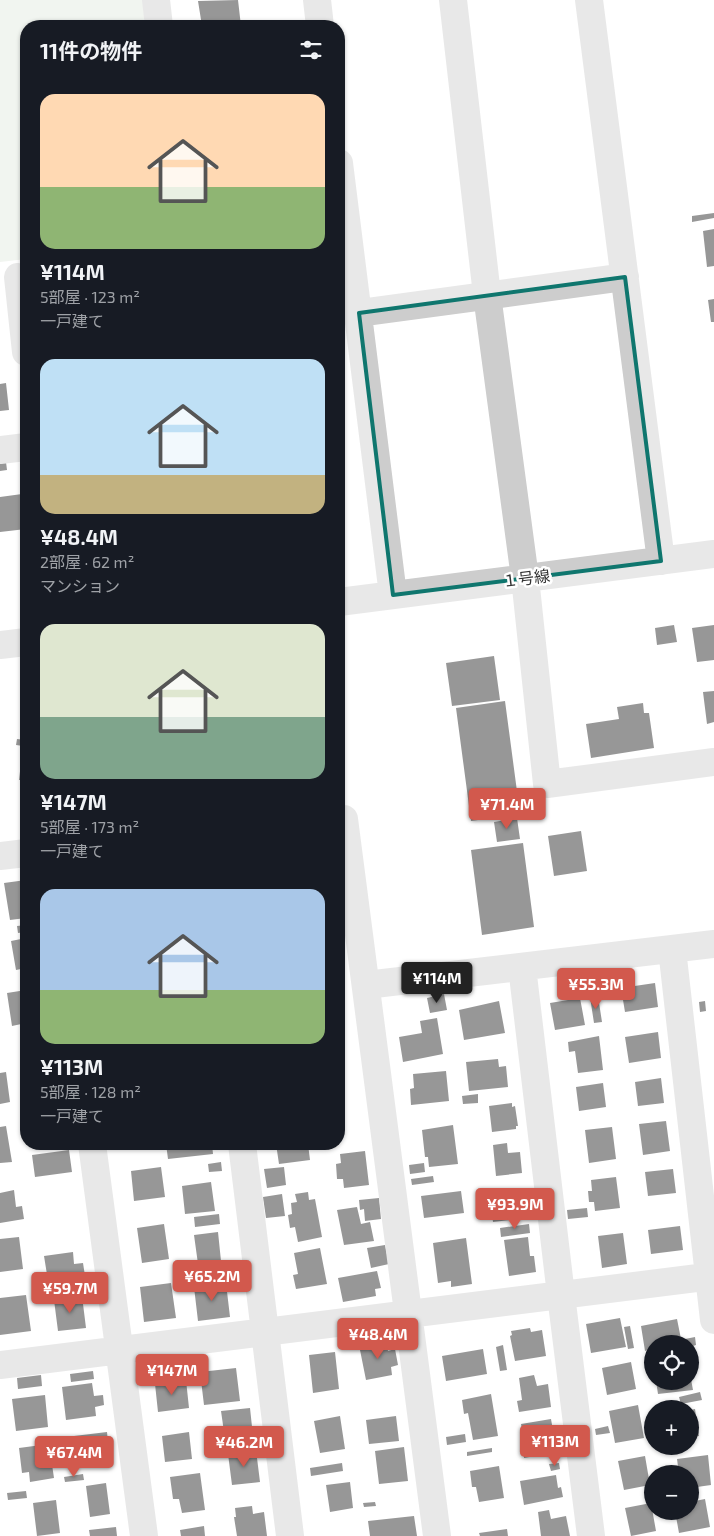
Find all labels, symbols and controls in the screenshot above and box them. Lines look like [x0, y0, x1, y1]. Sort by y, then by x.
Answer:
icon: filters [297, 36, 325, 64]
text: 11件の物件 [40, 38, 142, 63]
icon: home [138, 126, 228, 216]
text: ¥114M [40, 259, 105, 284]
text: 5部屋 · 123 m² [40, 287, 140, 306]
text: 一戸建て [40, 311, 104, 330]
icon: home [138, 391, 228, 481]
text: ¥48.4M [40, 524, 118, 549]
text: 2部屋 · 62 m² [40, 552, 134, 571]
street label: １号線 [501, 565, 551, 590]
text: マンション [40, 576, 120, 595]
icon: home [138, 656, 228, 746]
pin: ¥71.4M [466, 788, 548, 830]
text: ¥147M [40, 789, 107, 814]
text: ¥71.4M [480, 794, 534, 813]
text: 5部屋 · 173 m² [40, 817, 139, 836]
text: 一戸建て [40, 841, 104, 860]
icon: home [138, 921, 228, 1011]
pin: ¥114M [402, 962, 472, 1004]
text: ¥114M [412, 968, 462, 987]
pin: ¥55.3M [555, 968, 637, 1010]
text: ¥55.3M [568, 974, 624, 993]
text: ¥113M [40, 1054, 103, 1079]
text: 5部屋 · 128 m² [40, 1082, 141, 1101]
text: 一戸建て [40, 1106, 104, 1125]
pin: ¥93.9M [474, 1188, 556, 1230]
text: ¥93.9M [486, 1194, 544, 1213]
pin: ¥65.2M [171, 1260, 253, 1302]
text: ¥65.2M [184, 1266, 240, 1285]
pin: ¥59.7M [29, 1272, 111, 1314]
text: ¥59.7M [42, 1278, 98, 1297]
pin: ¥48.4M [337, 1318, 419, 1360]
text: ¥48.4M [348, 1324, 408, 1343]
map controls [644, 1335, 699, 1520]
button: locate [644, 1335, 699, 1390]
pin: ¥147M [137, 1354, 207, 1396]
text: ¥147M [147, 1360, 197, 1379]
button: + [644, 1400, 699, 1455]
pin: ¥113M [520, 1424, 590, 1467]
pin: ¥46.2M [203, 1426, 285, 1468]
text: ¥113M [531, 1431, 579, 1450]
text: ¥46.2M [215, 1432, 273, 1451]
pin: ¥67.4M [33, 1436, 115, 1478]
text: ¥67.4M [46, 1442, 102, 1461]
button: − [644, 1465, 699, 1520]

